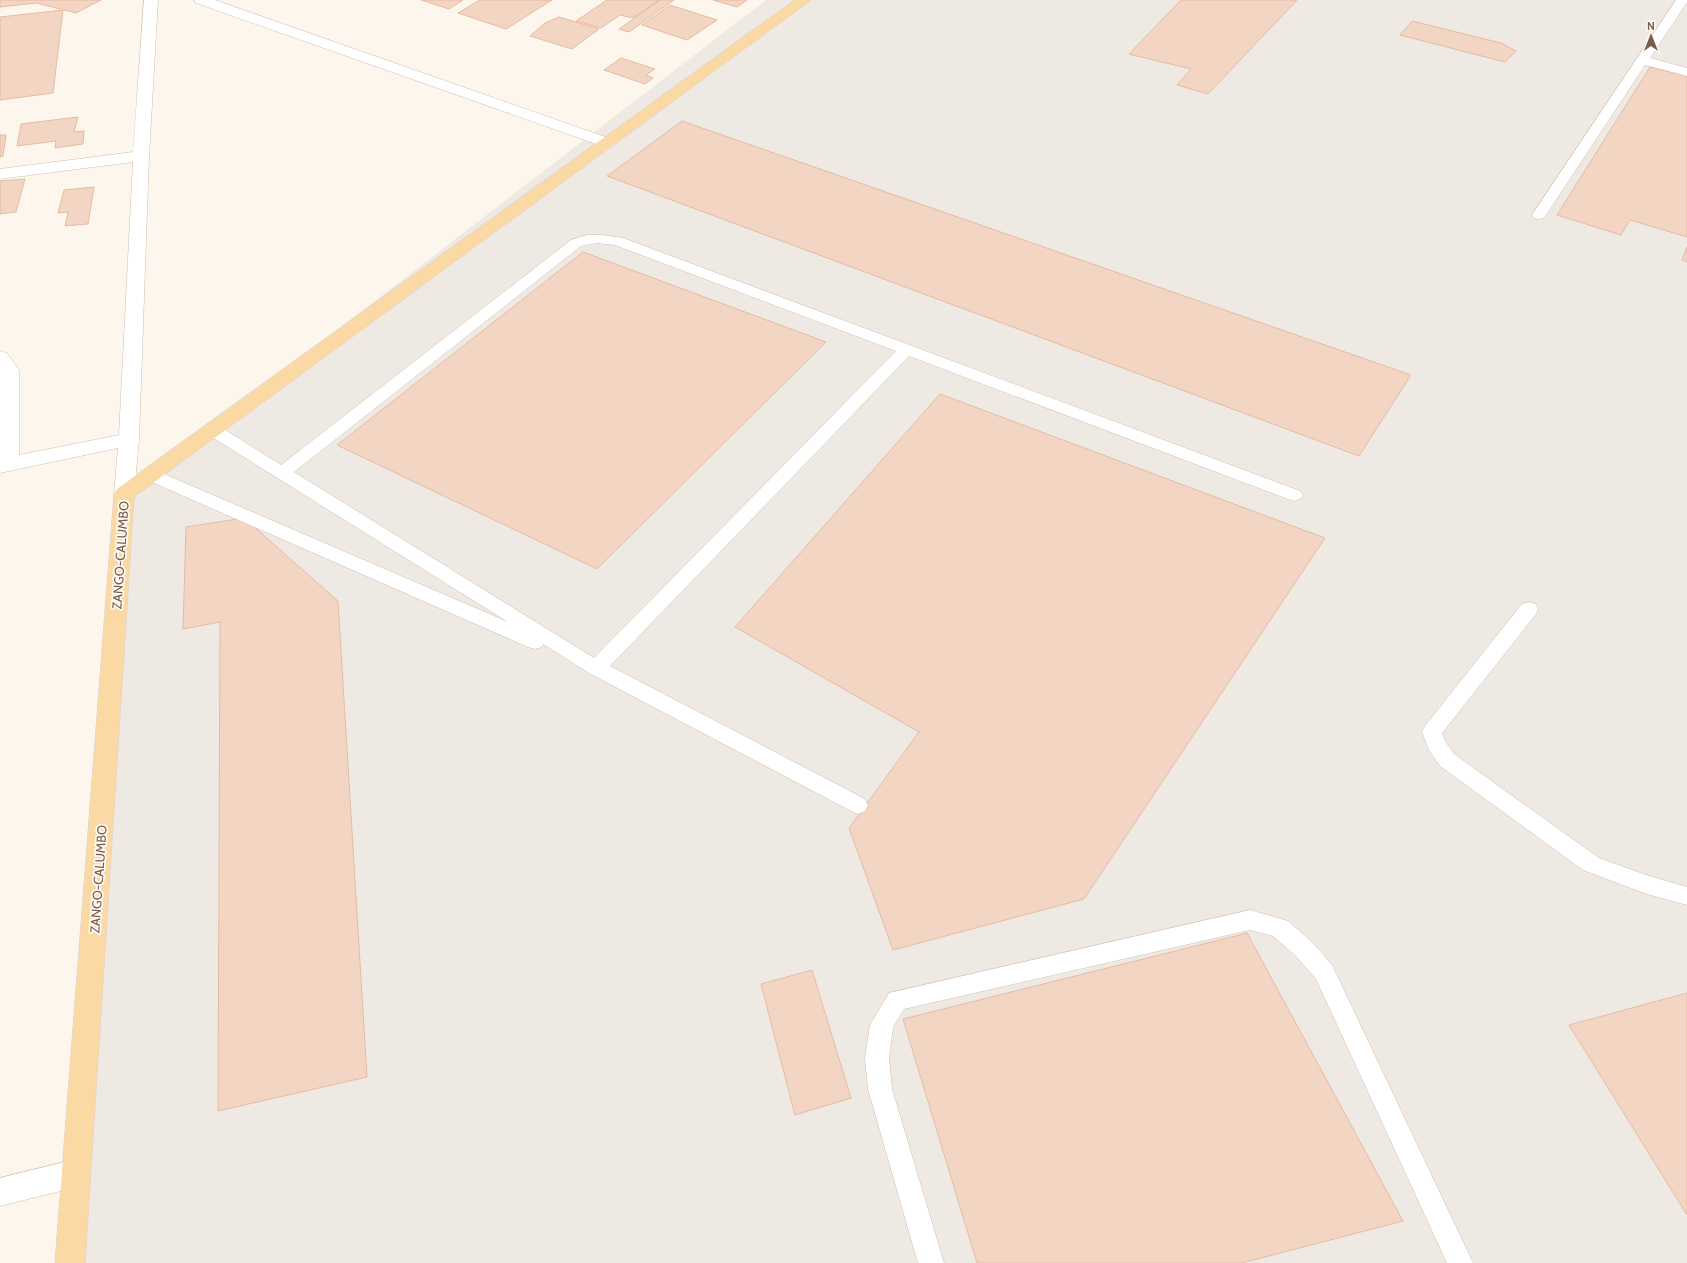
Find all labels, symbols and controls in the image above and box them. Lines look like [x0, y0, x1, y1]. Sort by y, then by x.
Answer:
north arrow [1631, 16, 1671, 56]
text: N [1647, 19, 1655, 33]
street label: ZANGO-CALUMBO [108, 500, 132, 610]
street label: ZANGO-CALUMBO [86, 824, 110, 934]

